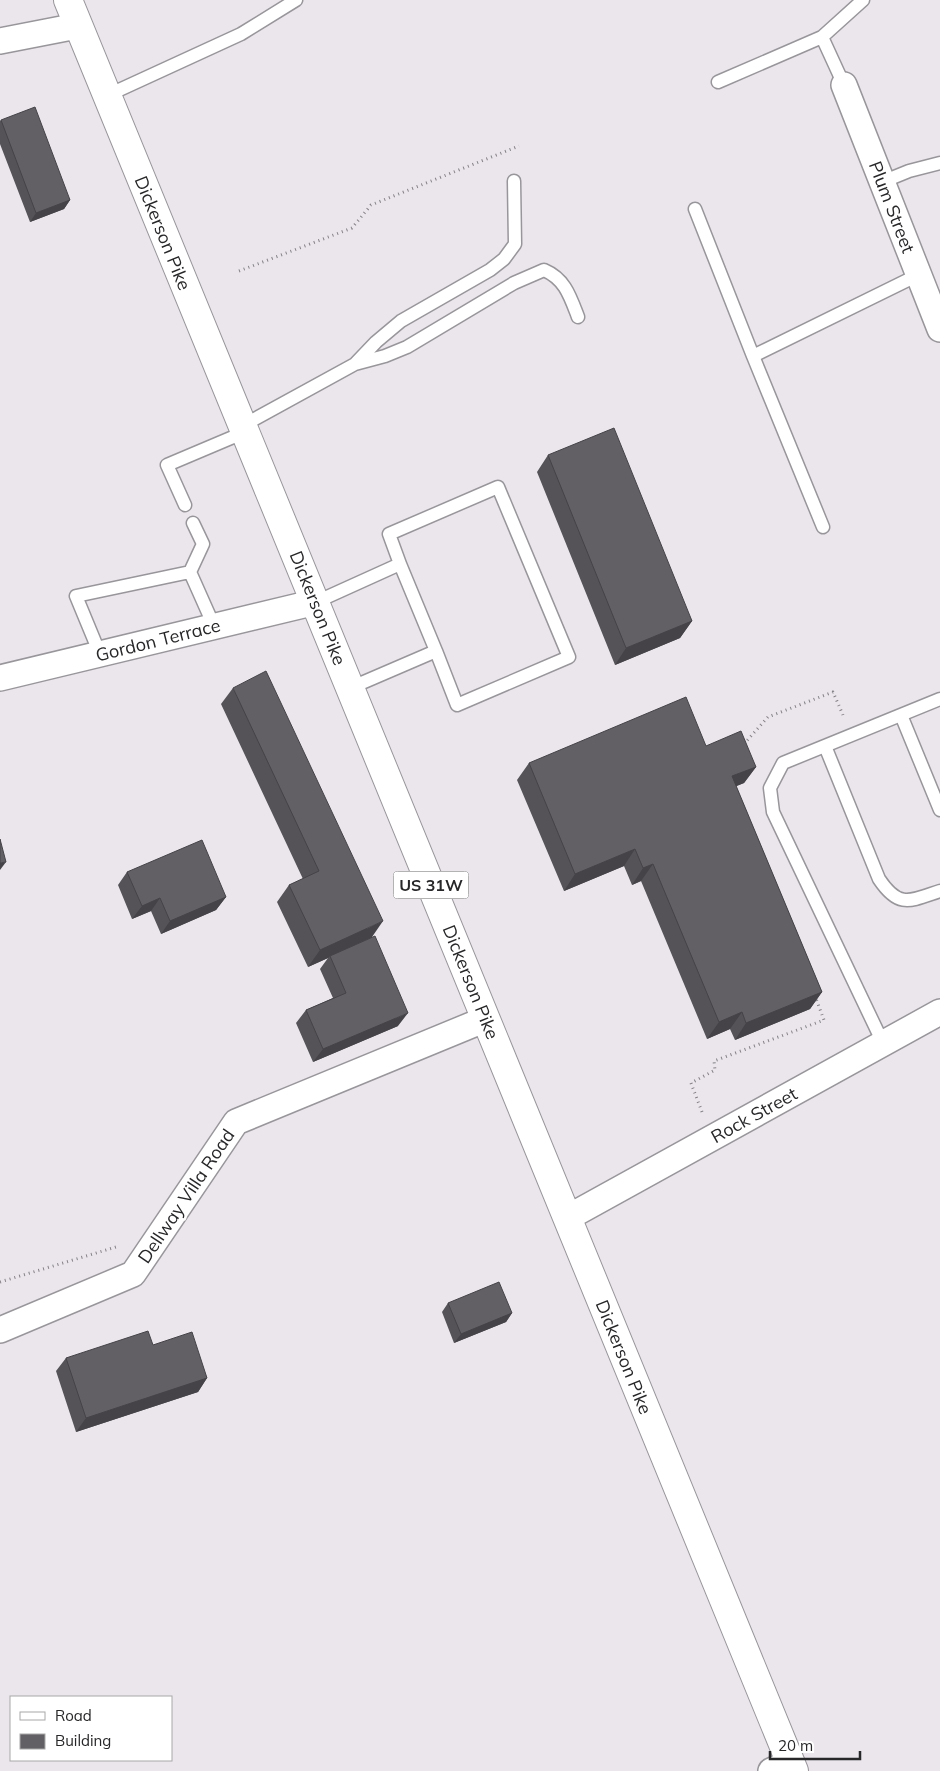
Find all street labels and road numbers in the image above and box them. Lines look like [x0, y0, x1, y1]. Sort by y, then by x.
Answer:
street label: Plum Street [864, 158, 920, 256]
street label: Dickerson Pike [130, 172, 196, 294]
street label: Dickerson Pike [285, 547, 351, 669]
street label: Gordon Terrace [93, 613, 223, 667]
road number: US 31W [394, 872, 468, 898]
street label: Dickerson Pike [438, 921, 504, 1043]
street label: Rock Street [707, 1082, 801, 1148]
street label: Dellway Villa Road [132, 1124, 240, 1268]
street label: Dickerson Pike [591, 1296, 657, 1418]

